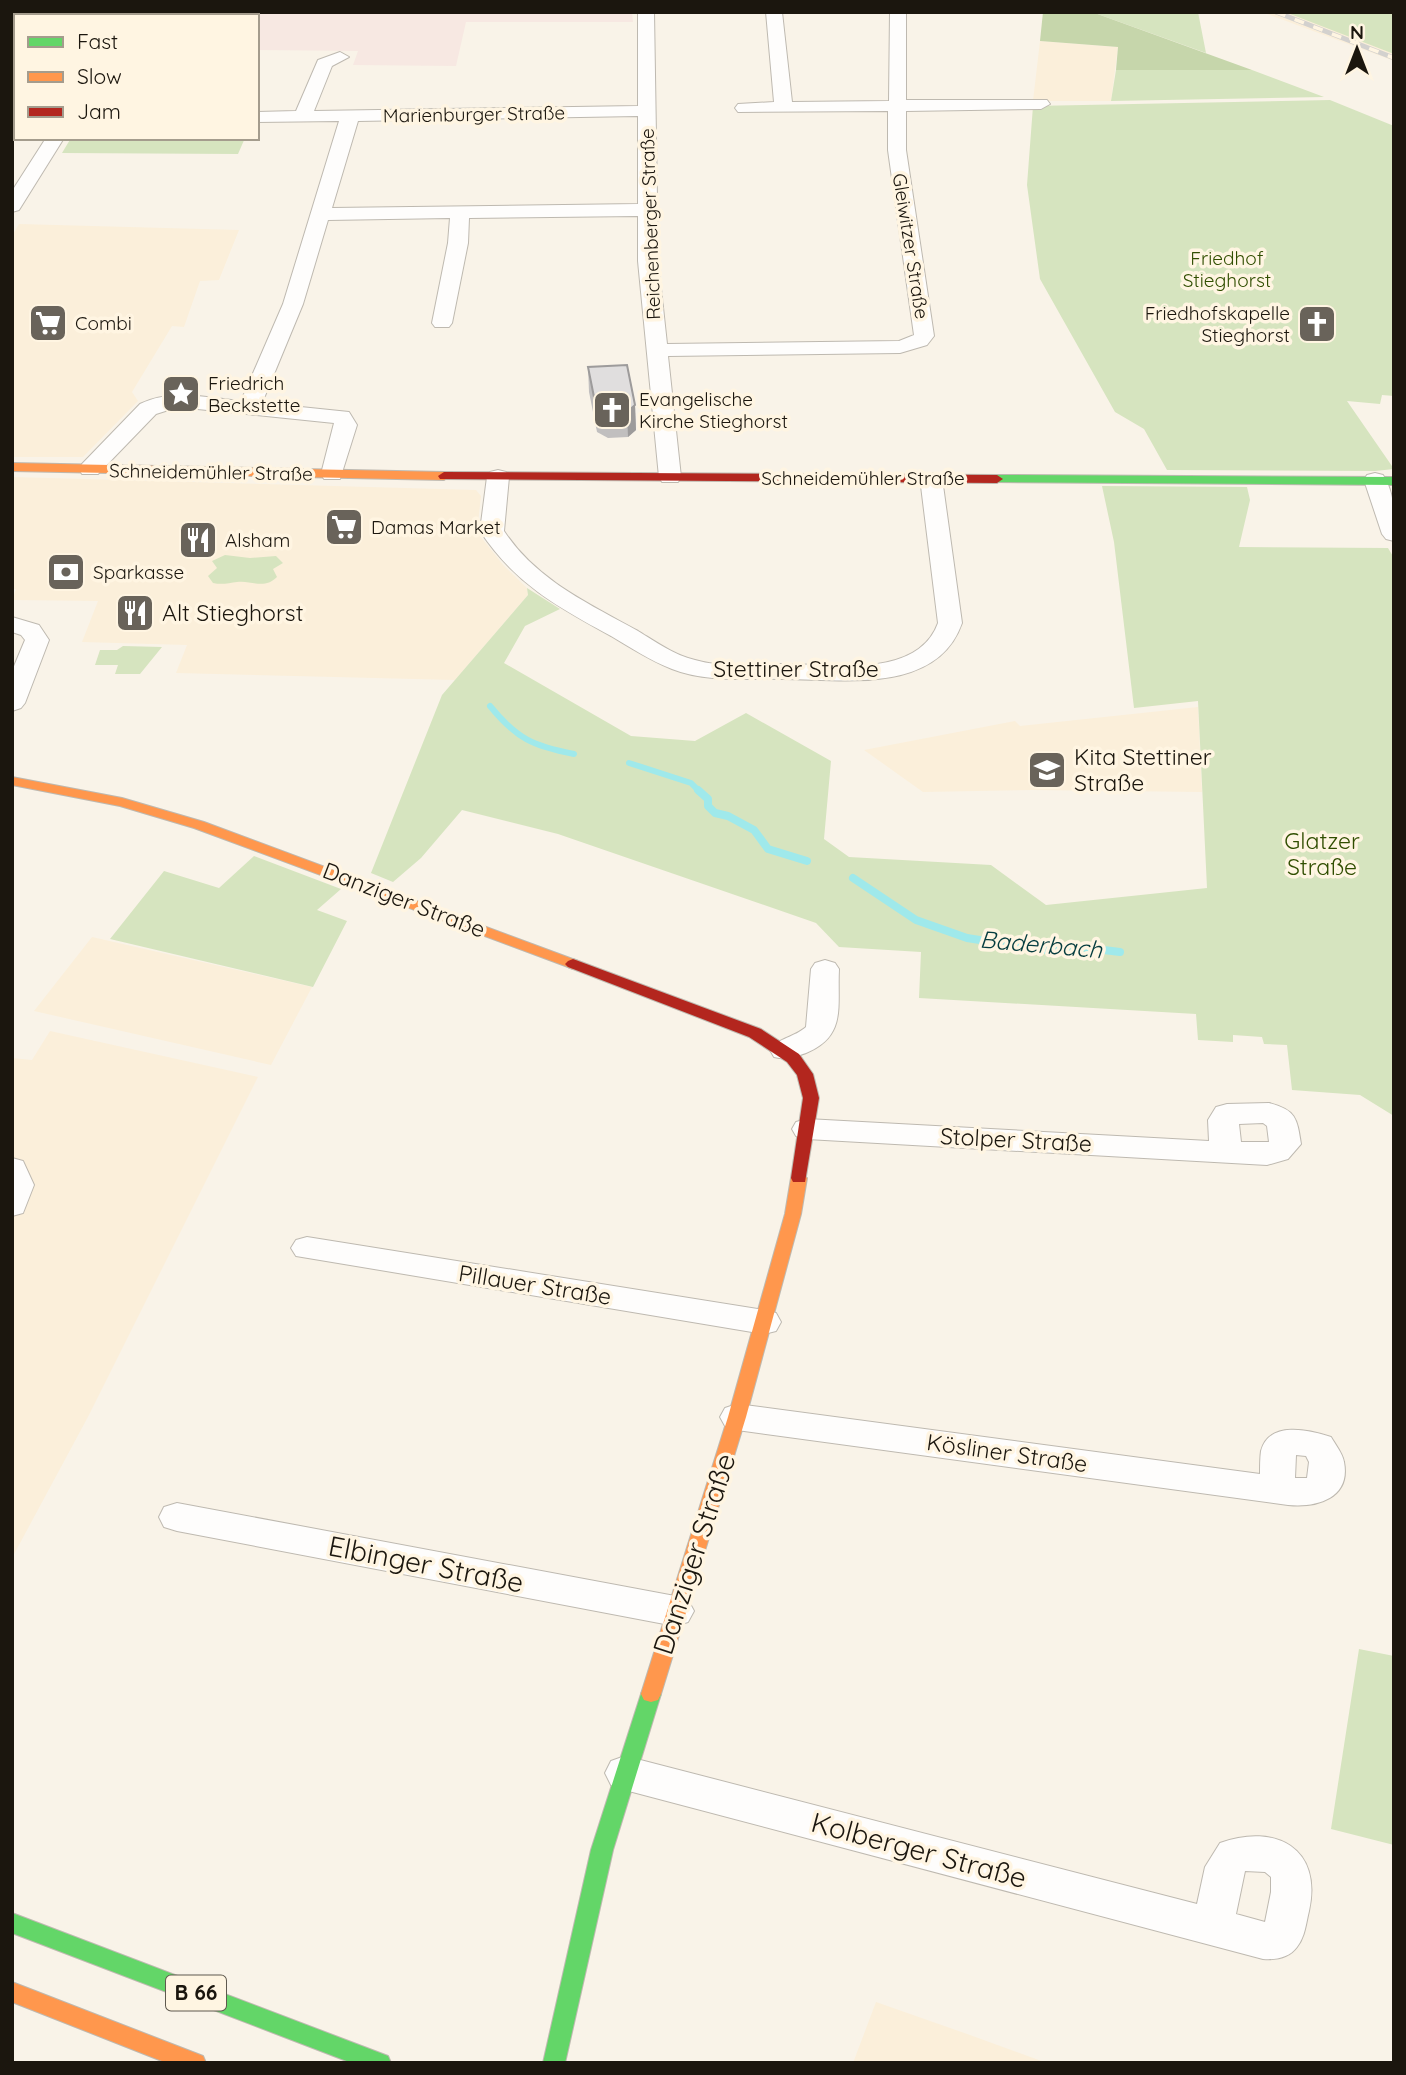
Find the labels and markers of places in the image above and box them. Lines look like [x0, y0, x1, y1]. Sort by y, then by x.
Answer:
place label: Friedhofskapelle Stieghorst [1145, 301, 1290, 347]
supermarket icon: Combi [27, 302, 69, 344]
church icon: Friedhofskapelle Stieghorst [1296, 303, 1338, 345]
place label: Combi [75, 311, 132, 335]
place label: Friedrich Beckstette [208, 371, 301, 417]
place icon: Friedrich Beckstette [160, 373, 202, 415]
place label: Evangelische Kirche Stieghorst [639, 387, 788, 433]
church icon: Evangelische Kirche Stieghorst [591, 389, 633, 431]
supermarket icon: Damas Market [323, 506, 365, 548]
place label: Damas Market [371, 515, 501, 539]
restaurant icon: Alsham [177, 519, 219, 561]
place label: Alsham [225, 528, 290, 552]
bank icon: Sparkasse [45, 551, 87, 593]
place label: Sparkasse [93, 560, 184, 584]
restaurant icon: Alt Stieghorst [114, 592, 156, 634]
place label: Alt Stieghorst [162, 598, 304, 627]
place label: Kita Stettiner Straße [1074, 742, 1212, 797]
school or university icon: Kita Stettiner Straße [1026, 749, 1068, 791]

